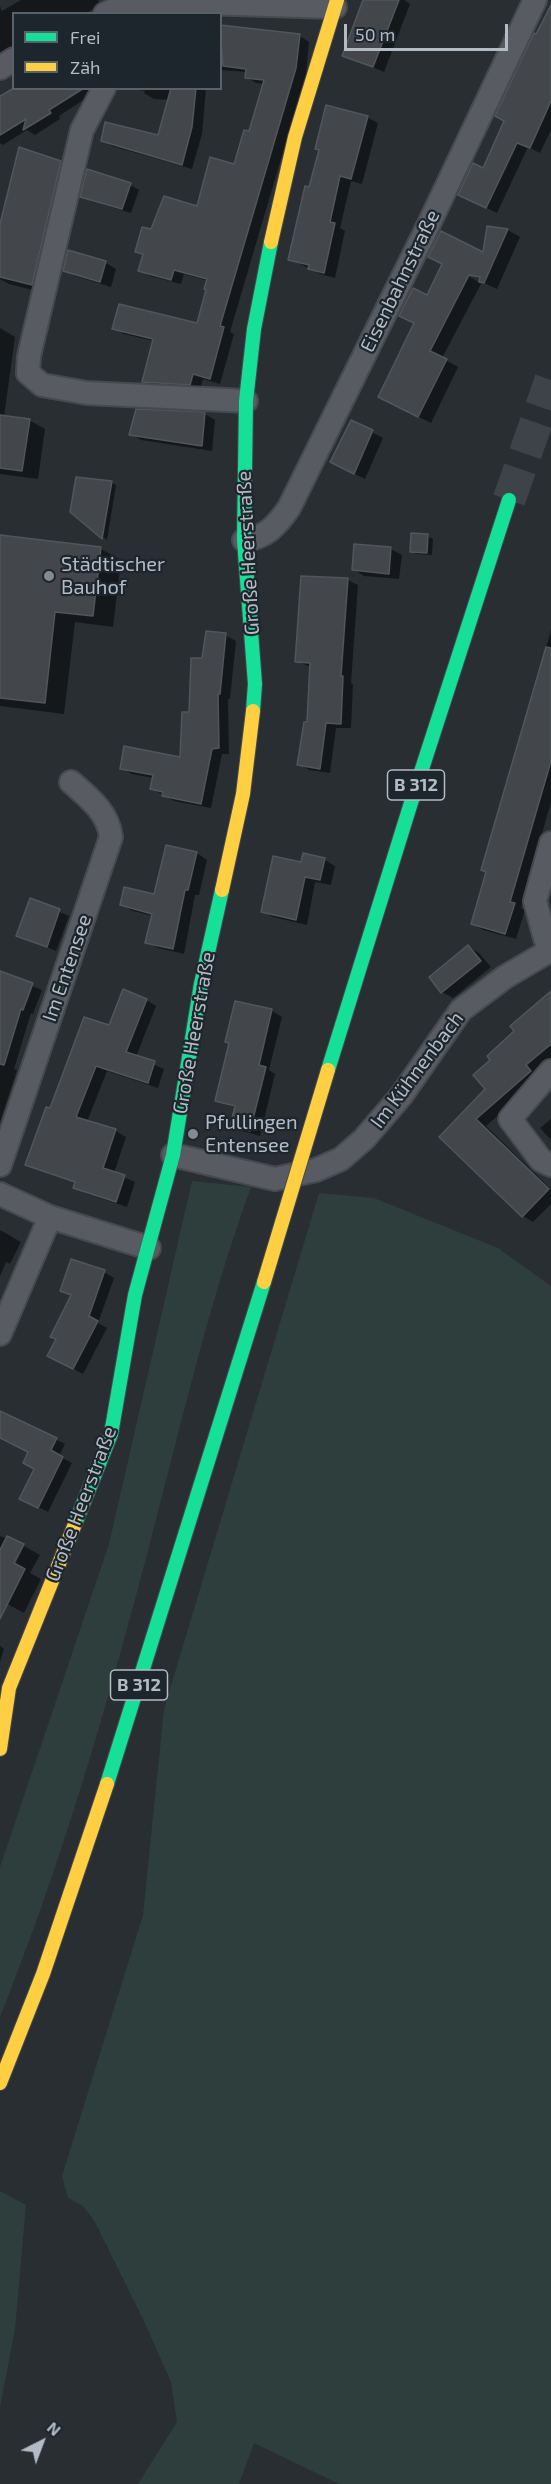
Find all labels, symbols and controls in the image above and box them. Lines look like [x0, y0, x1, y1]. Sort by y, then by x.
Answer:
legend [12, 12, 222, 90]
scale bar [347, 12, 510, 50]
text: 50 m [355, 23, 395, 45]
text: Frei [70, 26, 101, 48]
text: Zäh [70, 56, 101, 78]
street label: Eisenbahnstraße [355, 206, 445, 356]
street label: Große Heerstraße [232, 470, 264, 636]
place label: Städtischer Bauhof [61, 552, 165, 599]
marker: Städtischer Bauhof [42, 569, 56, 583]
road number: B 312 [388, 770, 444, 800]
street label: Im Entensee [37, 911, 97, 1025]
street label: Große Heerstraße [168, 950, 220, 1116]
street label: Im Kühnenbach [365, 1007, 469, 1133]
place label: Pfullingen Entensee [205, 1110, 298, 1157]
marker: Pfullingen Entensee [186, 1127, 200, 1141]
street label: Große Heerstraße [40, 1423, 122, 1585]
road number: B 312 [110, 1670, 168, 1700]
north arrow [12, 2412, 72, 2472]
text: N [44, 2417, 65, 2439]

